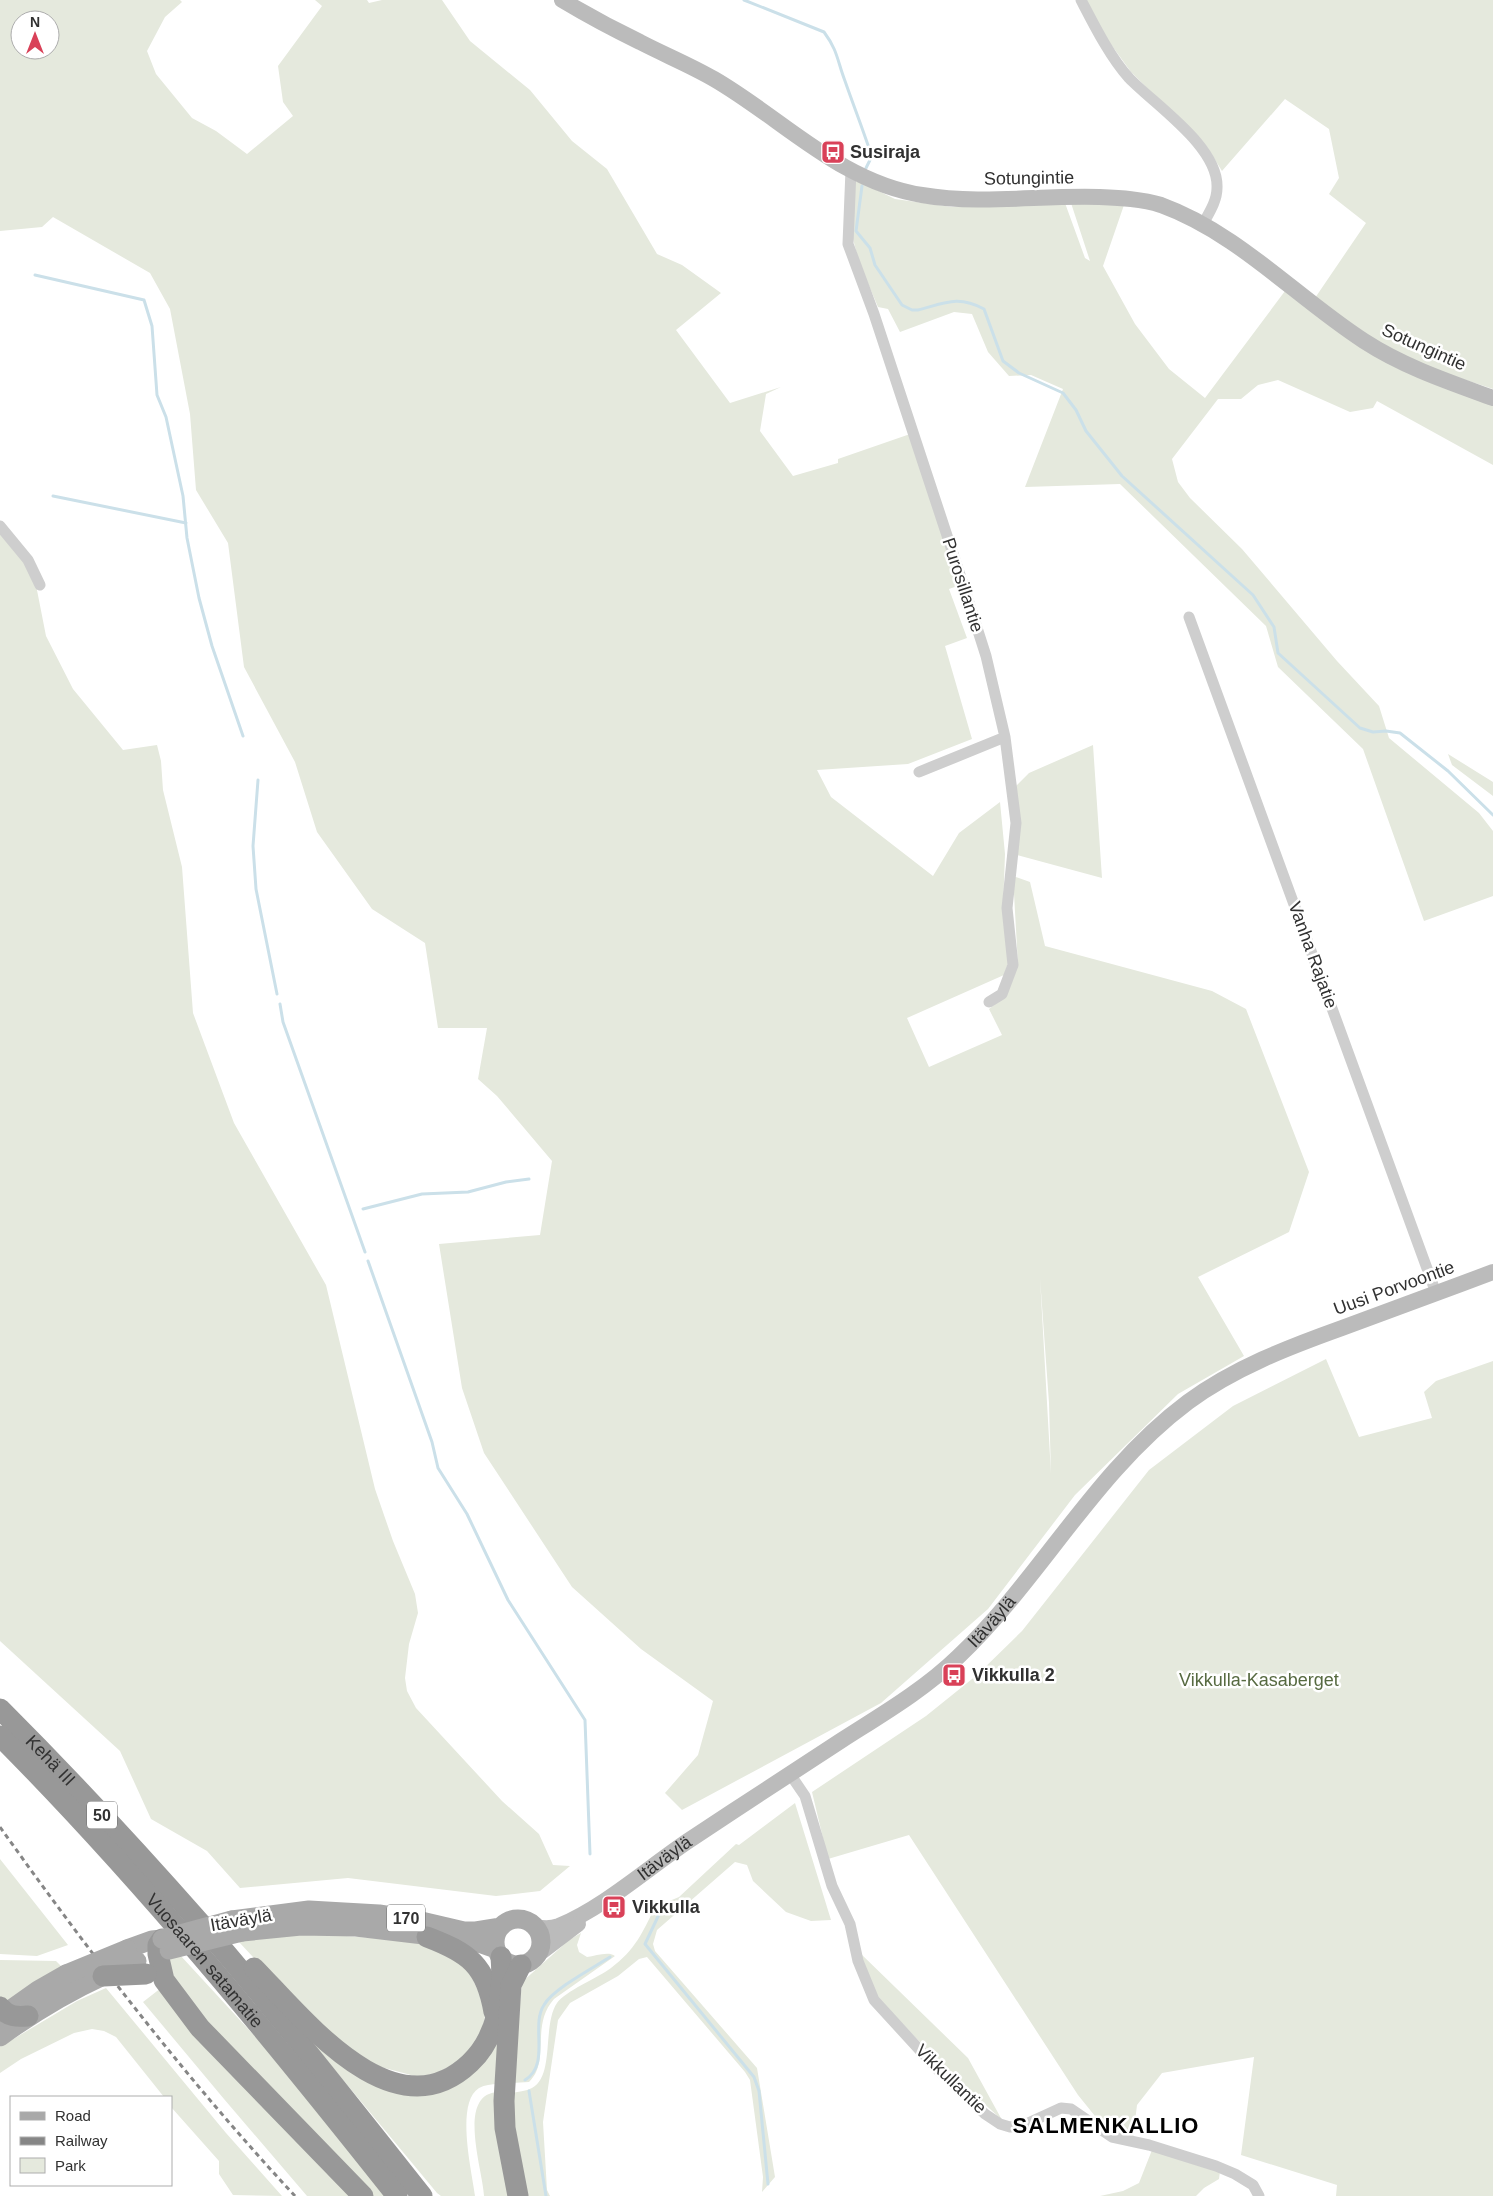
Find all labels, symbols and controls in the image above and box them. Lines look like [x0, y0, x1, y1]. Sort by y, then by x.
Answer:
north arrow [10, 10, 60, 60]
text: N [30, 14, 40, 30]
bus stop icon: Susiraja [820, 139, 846, 165]
place label: Susiraja [850, 142, 921, 162]
street label: Sotungintie [984, 167, 1074, 189]
street label: Sotungintie [1379, 320, 1469, 374]
street label: Purosillantie [938, 535, 988, 635]
street label: Vanha Rajatie [1284, 899, 1342, 1011]
street label: Uusi Porvoontie [1331, 1257, 1457, 1319]
street label: Itäväylä [963, 1591, 1020, 1652]
bus stop icon: Vikkulla 2 [941, 1662, 967, 1688]
place label: Vikkulla 2 [972, 1665, 1055, 1685]
park label: Vikkulla-Kasaberget [1179, 1670, 1339, 1690]
street label: Kehä III [22, 1731, 79, 1790]
road number: 50 [87, 1802, 117, 1828]
street label: Itäväylä [633, 1831, 696, 1884]
street label: Vuosaaren satamatie [142, 1890, 267, 2032]
bus stop icon: Vikkulla [601, 1894, 627, 1920]
place label: Vikkulla [632, 1897, 701, 1917]
street label: Itäväylä [209, 1905, 274, 1935]
road number: 170 [387, 1905, 425, 1932]
street label: Vikkullantie [911, 2040, 991, 2118]
legend [10, 2096, 172, 2186]
text: Road [55, 2107, 91, 2124]
district label: SALMENKALLIO [1013, 2113, 1199, 2138]
text: Railway [55, 2132, 108, 2149]
text: Park [55, 2157, 86, 2174]

